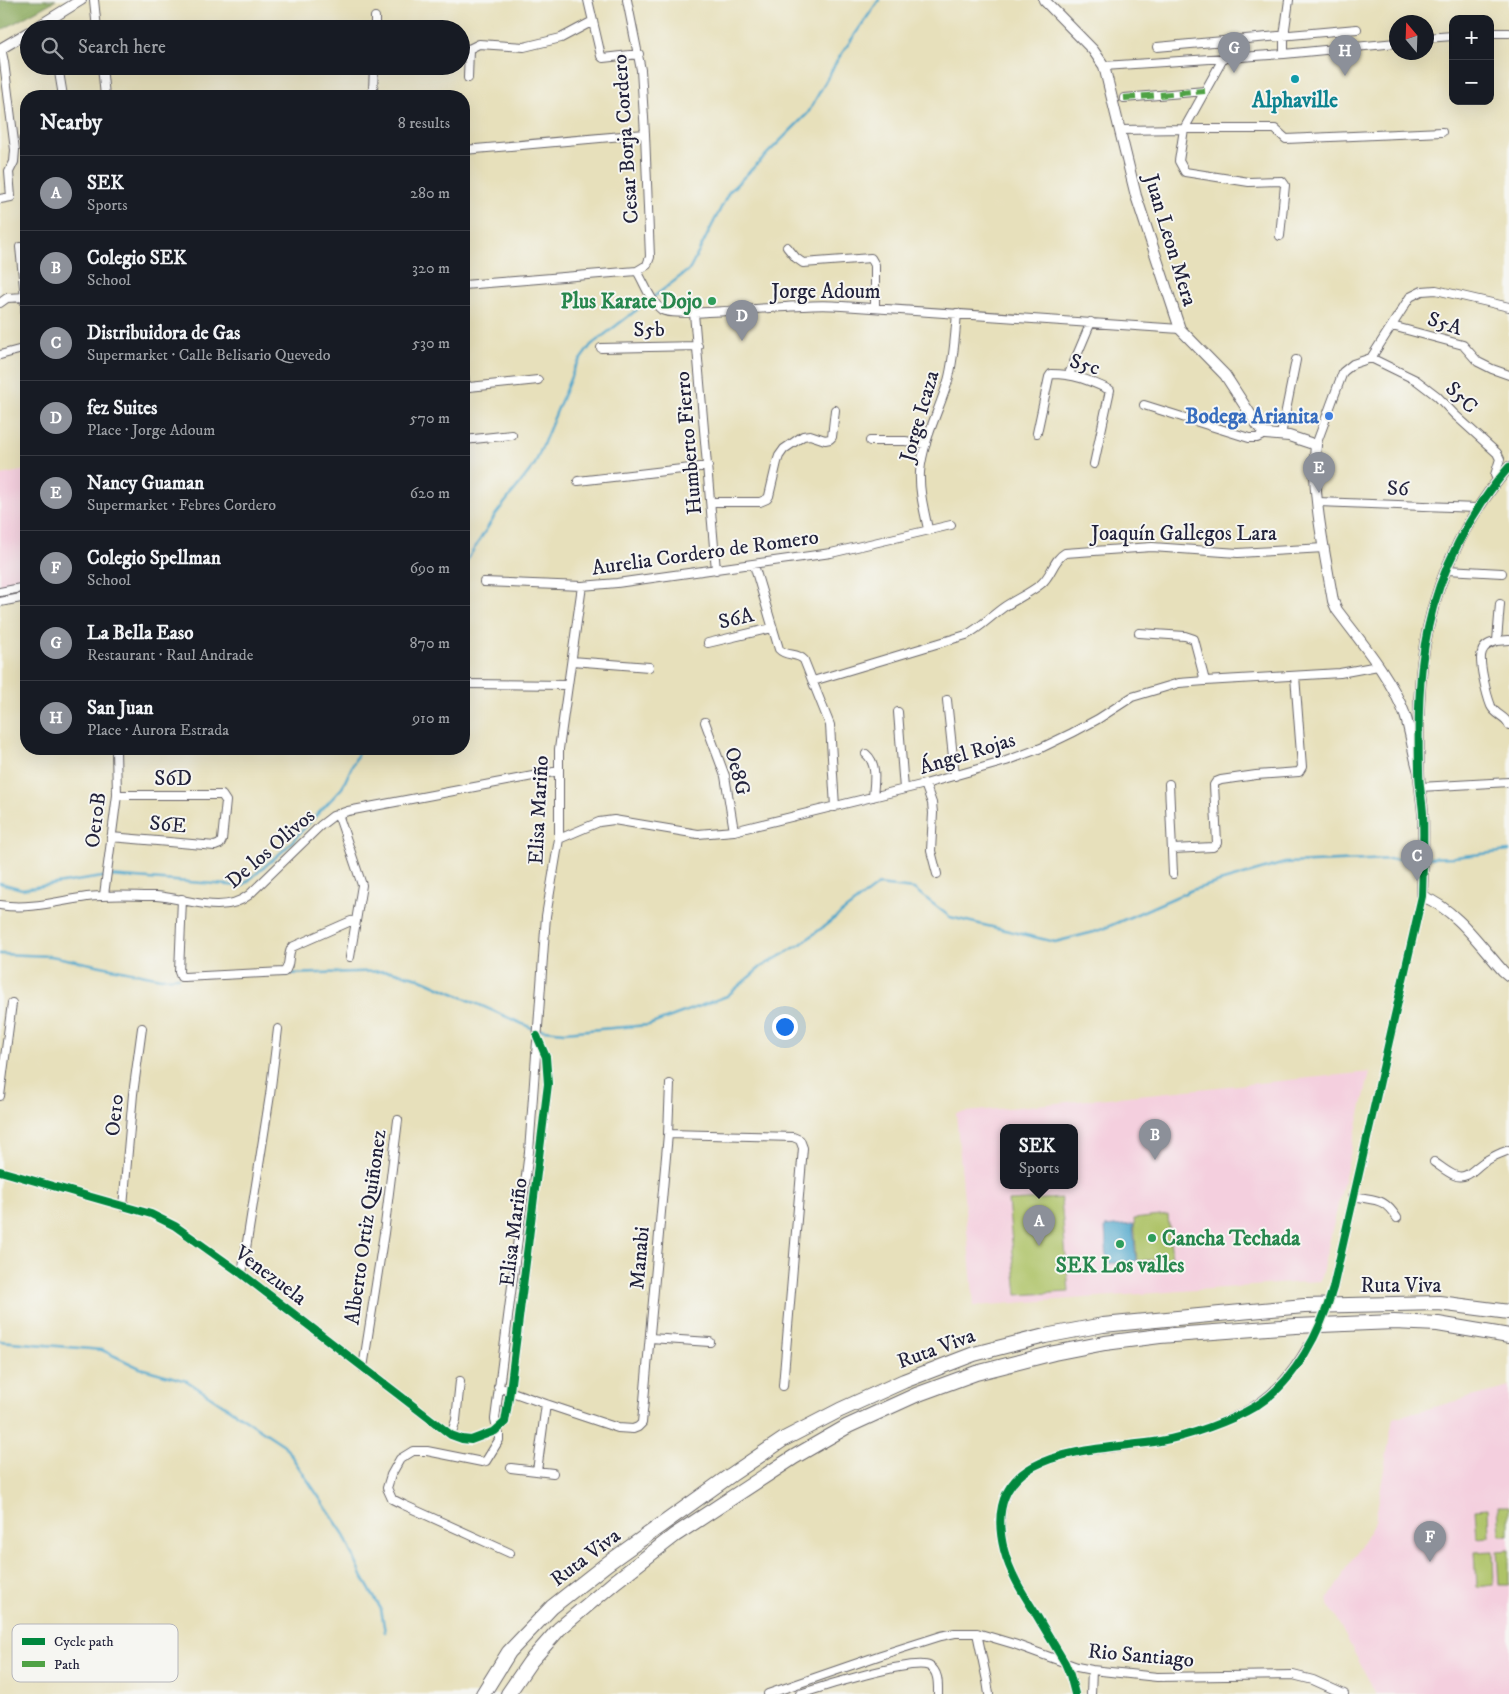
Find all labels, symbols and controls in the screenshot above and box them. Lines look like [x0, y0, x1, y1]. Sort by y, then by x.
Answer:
north arrow [1389, 15, 1434, 60]
map controls [1449, 15, 1494, 105]
button: + [1449, 15, 1494, 60]
search box [20, 20, 470, 75]
pin: G [1218, 32, 1250, 73]
icon: search [38, 34, 66, 62]
pin: H [1329, 35, 1361, 76]
text: Search here [78, 36, 166, 59]
street label: Cesar Borja Cordero [607, 53, 645, 224]
button: − [1449, 60, 1494, 105]
marker: Alphaville [1289, 73, 1301, 85]
place label: Alphaville [1251, 88, 1338, 114]
text: Nearby [40, 110, 102, 136]
text: 8 results [398, 113, 450, 133]
street label: Juan Leon Mera [1137, 169, 1202, 309]
text: SEK [87, 172, 124, 195]
text: A [51, 183, 61, 203]
text: 280 m [410, 183, 450, 203]
text: Sports [87, 195, 128, 215]
text: Colegio SEK [87, 247, 187, 270]
text: B [51, 258, 61, 278]
text: 320 m [412, 258, 450, 278]
text: School [87, 270, 131, 290]
street label: Jorge Adoum [769, 279, 881, 305]
place label: Plus Karate Dojo [561, 289, 702, 316]
marker: Plus Karate Dojo [706, 295, 718, 307]
pin: D [726, 300, 758, 341]
street label: S5A [1424, 306, 1466, 342]
street label: S5b [633, 317, 665, 343]
text: Distribuidora de Gas [87, 322, 240, 345]
text: C [51, 333, 61, 353]
text: 530 m [412, 333, 450, 353]
text: Supermarket · Calle Belisario Quevedo [87, 345, 330, 365]
street label: S5c [1066, 348, 1103, 382]
street label: Jorge Icaza [894, 368, 945, 467]
street label: Humberto Fierro [670, 370, 708, 516]
street label: S5C [1440, 376, 1483, 419]
text: fez Suites [87, 397, 157, 420]
place label: Bodega Arianita [1185, 404, 1320, 430]
text: D [50, 408, 62, 428]
text: 570 m [410, 408, 450, 428]
marker: Bodega Arianita [1323, 410, 1335, 422]
text: Place · Jorge Adoum [87, 420, 215, 440]
pin: E [1303, 452, 1335, 493]
text: Nancy Guaman [87, 472, 204, 495]
street label: S6 [1387, 476, 1410, 502]
text: E [50, 483, 62, 503]
text: 620 m [410, 483, 450, 503]
text: Supermarket · Febres Cordero [87, 495, 276, 515]
street label: Joaquín Gallegos Lara [1089, 521, 1277, 547]
street label: Aurelia Cordero de Romero [590, 524, 820, 582]
text: Colegio Spellman [87, 547, 221, 570]
text: F [51, 558, 61, 578]
text: 690 m [410, 558, 450, 578]
text: School [87, 570, 131, 590]
street label: S6A [716, 602, 757, 636]
text: La Bella Easo [87, 622, 193, 645]
text: G [50, 633, 62, 653]
text: 870 m [410, 633, 450, 653]
text: Restaurant · Raul Andrade [87, 645, 253, 665]
text: San Juan [87, 697, 153, 720]
text: H [49, 708, 63, 728]
text: 910 m [412, 708, 450, 728]
text: Place · Aurora Estrada [87, 720, 229, 740]
street label: Ángel Rojas [915, 725, 1019, 781]
street label: Oe8G [718, 744, 756, 798]
street label: Elisa Mariño [523, 755, 555, 865]
street label: S6D [154, 766, 192, 792]
street label: Oe10B [80, 791, 112, 849]
street label: De los Olivos [221, 803, 321, 895]
street label: S6E [148, 810, 188, 840]
pin: C [1401, 840, 1433, 881]
your location [772, 1014, 798, 1040]
street label: Oe10 [100, 1093, 130, 1138]
pin: B [1139, 1119, 1171, 1160]
popup [1000, 1124, 1078, 1189]
street label: Alberto Ortiz Quiñonez [339, 1128, 393, 1326]
text: SEK [1019, 1135, 1055, 1158]
text: Sports [1019, 1158, 1059, 1178]
street label: Elisa Mariño [494, 1176, 534, 1288]
pin: A [1023, 1205, 1055, 1246]
street label: Manabi [624, 1225, 656, 1291]
place label: Cancha Techada [1162, 1226, 1301, 1252]
marker: Cancha Techada [1146, 1232, 1158, 1244]
marker: SEK Los valles [1114, 1238, 1126, 1250]
street label: Venezuela [228, 1240, 312, 1311]
place label: SEK Los valles [1056, 1253, 1184, 1279]
street label: Ruta Viva [1361, 1273, 1442, 1299]
street label: Ruta Viva [894, 1323, 979, 1375]
pin: F [1414, 1521, 1446, 1562]
street label: Ruta Viva [545, 1523, 626, 1593]
legend [12, 1624, 178, 1682]
text: Cycle path [54, 1633, 114, 1651]
street label: Rio Santiago [1087, 1638, 1195, 1674]
text: Path [54, 1656, 81, 1674]

